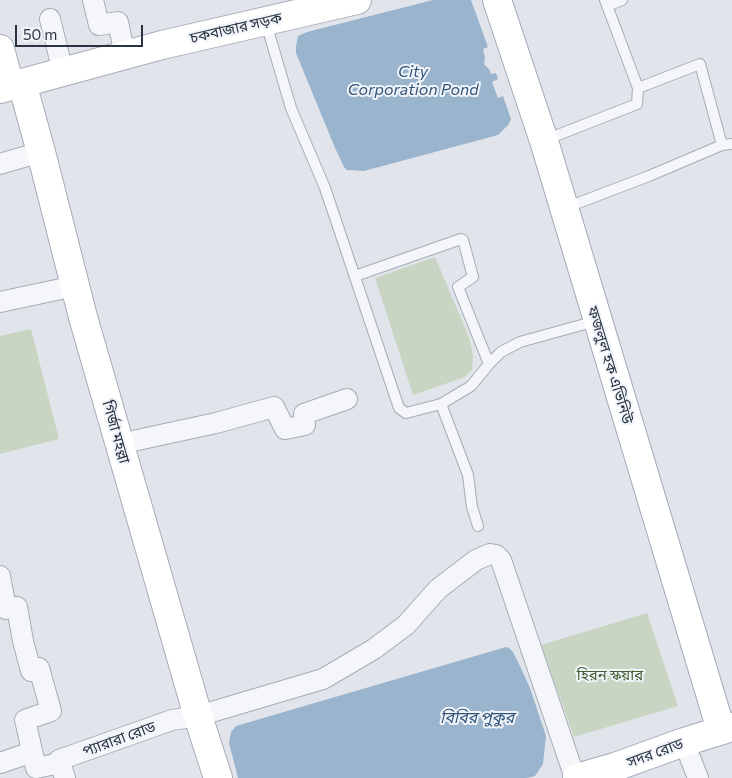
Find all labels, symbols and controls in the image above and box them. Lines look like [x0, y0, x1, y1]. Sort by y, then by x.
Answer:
street label: চকবাজার সড়ক [188, 9, 284, 47]
scale bar [18, 15, 145, 47]
text: 50 m [23, 25, 57, 43]
water label: City Corporation Pond [348, 62, 478, 100]
street label: ফজলুল হক এভিনিউ [584, 304, 636, 426]
street label: গির্জা মহল্লা [98, 398, 134, 466]
park label: হিরন স্কয়ার [577, 666, 643, 684]
water label: বিবির পুকুর [440, 708, 514, 728]
street label: প্যারারা রোড [80, 717, 158, 761]
street label: সদর রোড [624, 735, 686, 771]

